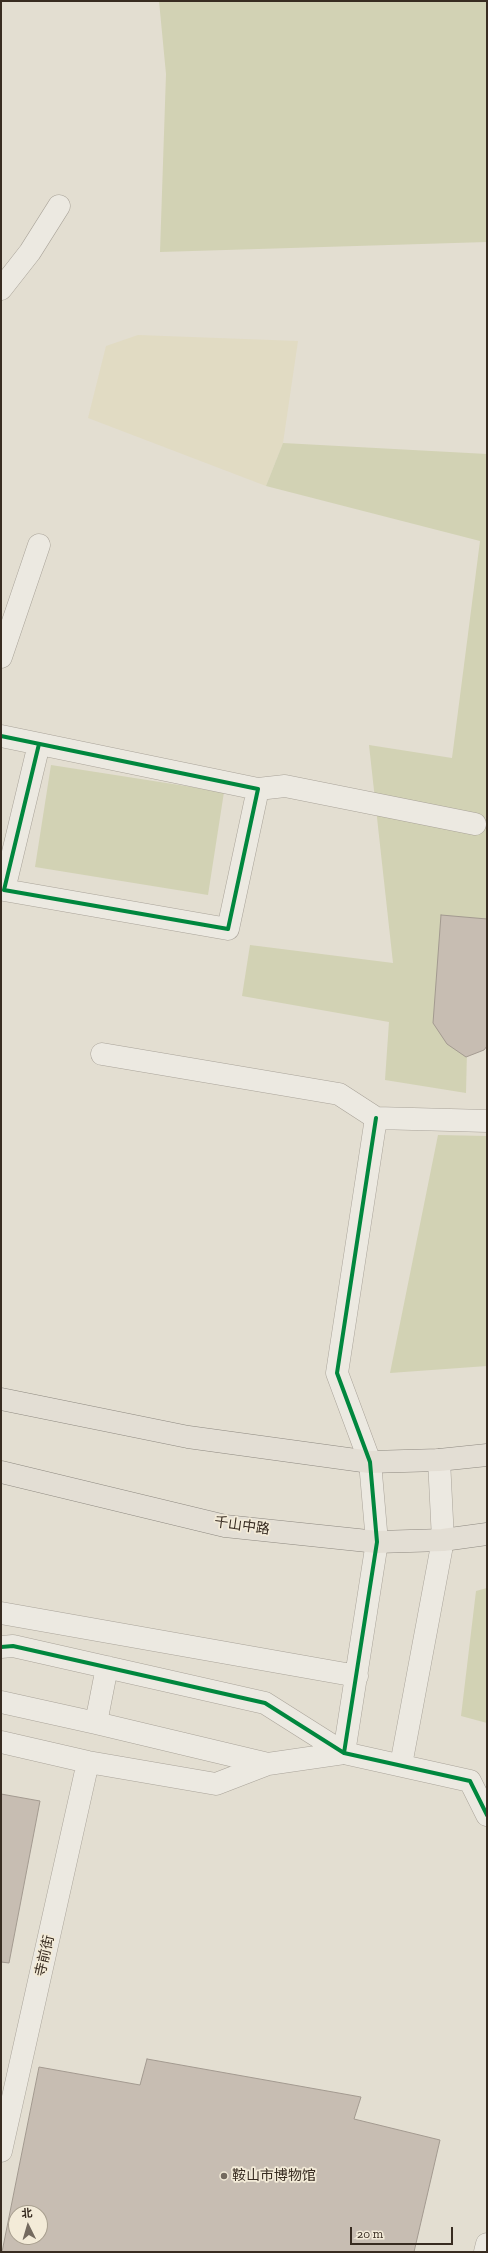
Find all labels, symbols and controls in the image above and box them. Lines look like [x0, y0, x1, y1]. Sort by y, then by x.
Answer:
street label: 千山中路 [213, 1514, 271, 1538]
street label: 寺前街 [32, 1934, 58, 1978]
place label: 鞍山市博物馆 [232, 2168, 316, 2184]
marker: 鞍山市博物馆 [219, 2171, 229, 2181]
north arrow [8, 2205, 48, 2245]
text: 北 [21, 2207, 33, 2220]
scale bar [352, 2219, 455, 2245]
text: 20 m [357, 2227, 383, 2241]

